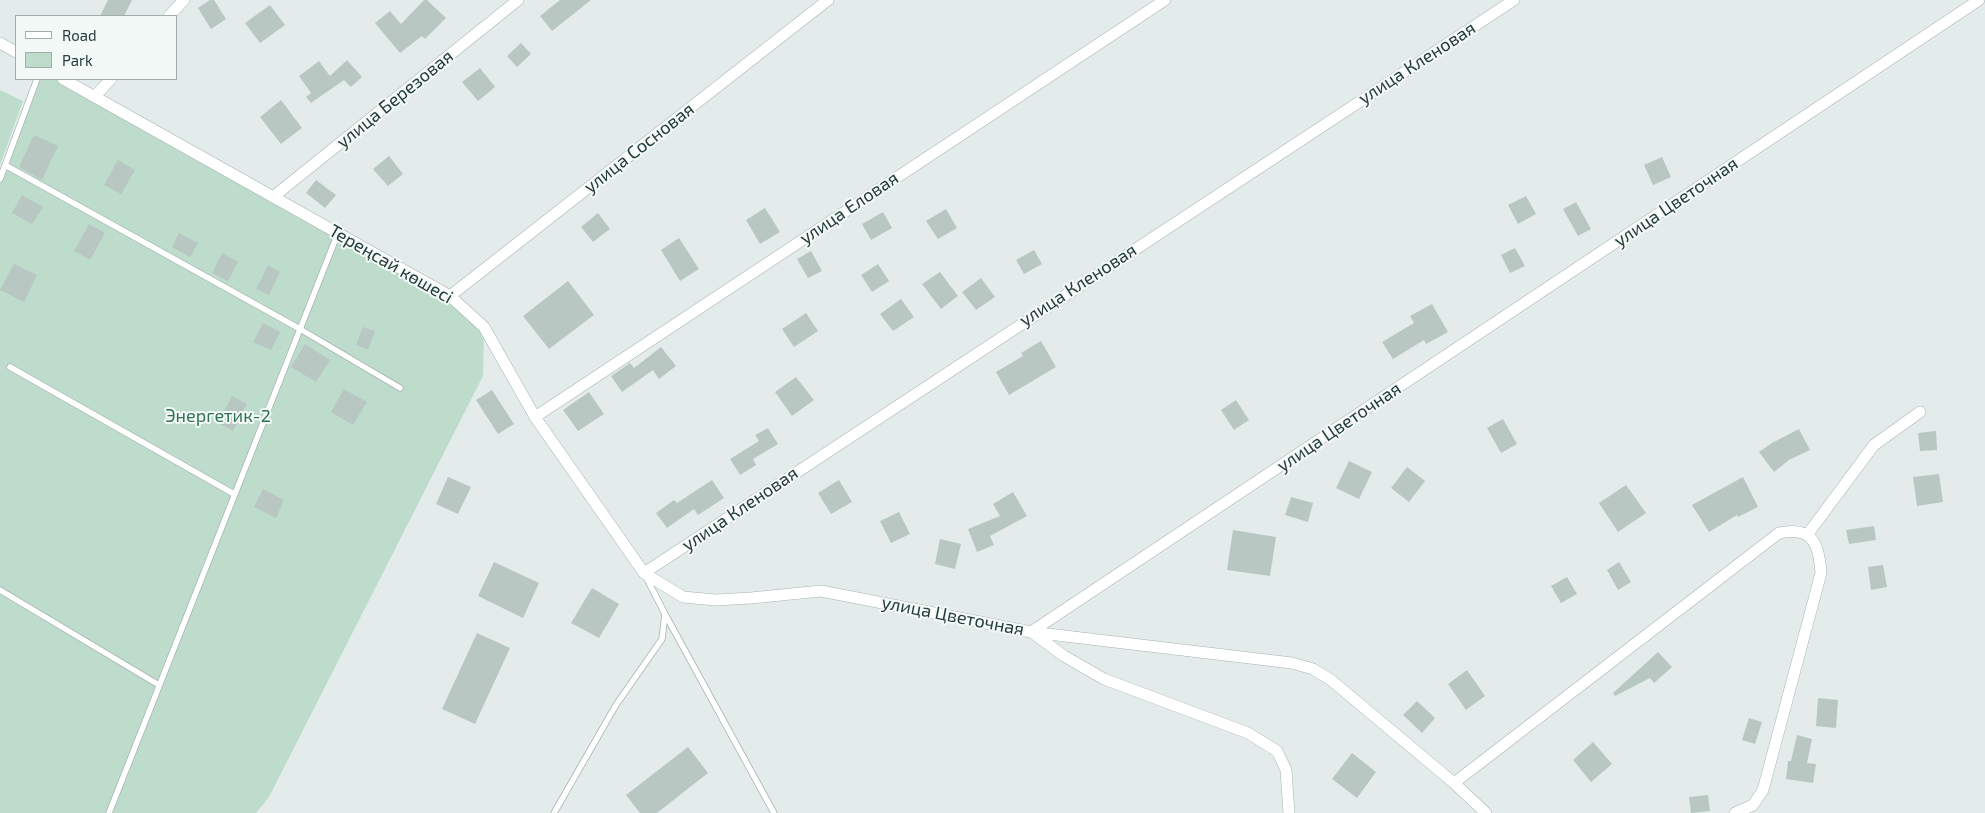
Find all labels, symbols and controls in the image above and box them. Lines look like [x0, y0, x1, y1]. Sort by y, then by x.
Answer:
legend [15, 15, 178, 80]
street label: улица Кленовая [1354, 17, 1480, 109]
text: Road [62, 26, 97, 44]
street label: улица Березовая [332, 45, 458, 153]
text: Park [62, 51, 93, 69]
street label: улица Сосновая [580, 98, 698, 198]
street label: улица Цветочная [1610, 153, 1742, 251]
street label: улица Еловая [796, 167, 902, 249]
street label: Тереңсай көшесі [325, 220, 457, 308]
street label: улица Кленовая [1015, 239, 1141, 331]
street label: улица Цветочная [1273, 378, 1405, 476]
park label: Энергетик-2 [165, 405, 271, 427]
street label: улица Кленовая [678, 462, 802, 556]
street label: улица Цветочная [880, 592, 1026, 640]

